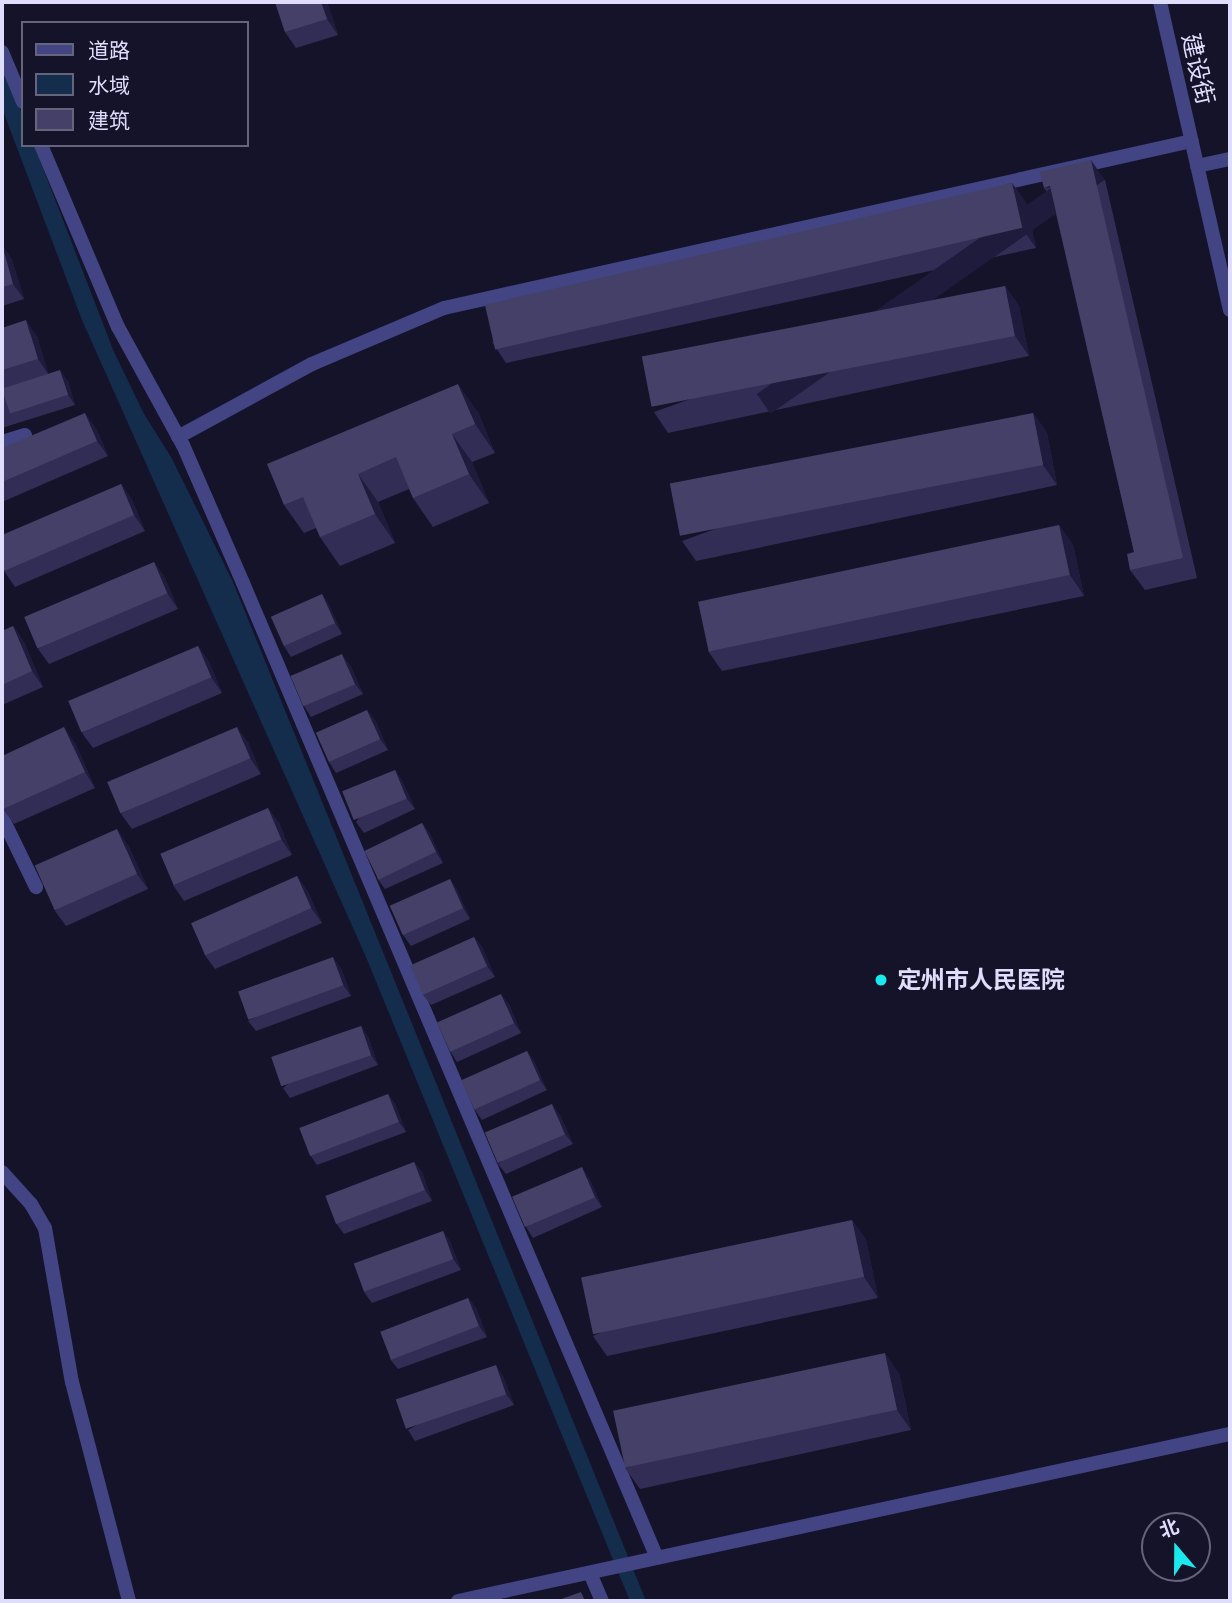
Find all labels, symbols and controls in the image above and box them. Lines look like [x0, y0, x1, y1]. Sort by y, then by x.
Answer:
legend [21, 21, 248, 147]
street label: 建设街 [1176, 31, 1220, 107]
text: 道路 [88, 36, 130, 66]
text: 水域 [88, 71, 130, 101]
text: 建筑 [88, 106, 130, 136]
place label: 定州市人民医院 [897, 966, 1065, 994]
marker: 定州市人民医院 [871, 970, 891, 990]
north arrow [1141, 1512, 1211, 1582]
text: 北 [1156, 1513, 1183, 1545]

